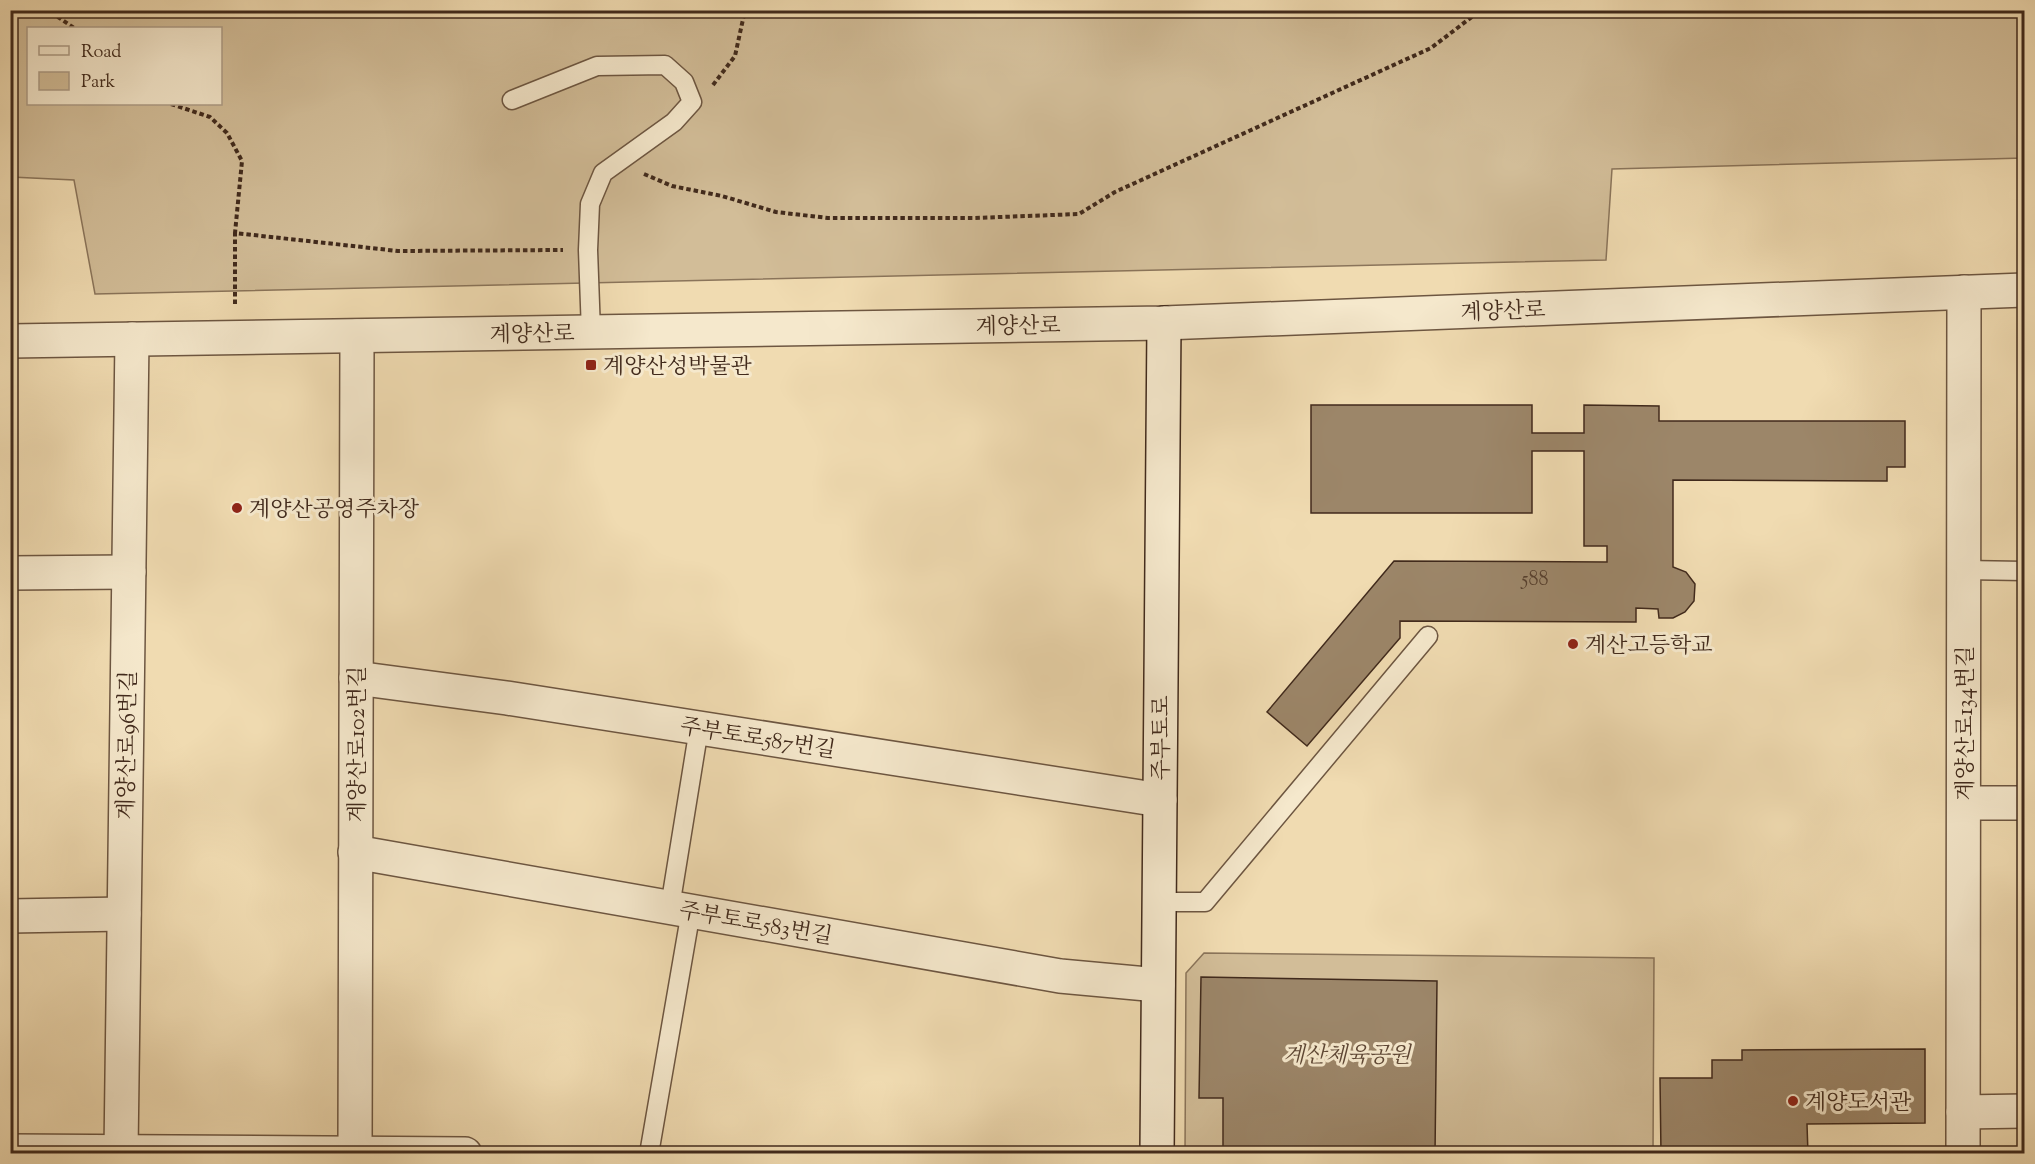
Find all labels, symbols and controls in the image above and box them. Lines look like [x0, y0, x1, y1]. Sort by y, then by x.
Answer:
legend [27, 27, 222, 105]
text: Road [81, 40, 121, 66]
text: Park [81, 70, 116, 96]
street label: 계양산로 [1460, 296, 1546, 330]
street label: 계양산로 [975, 311, 1061, 345]
street label: 계양산로 [489, 319, 575, 353]
place label: 계양산성박물관 [603, 352, 753, 384]
marker: 계양산성박물관 [584, 358, 598, 372]
place label: 계양산공영주차장 [249, 495, 420, 527]
marker: 계양산공영주차장 [230, 501, 244, 515]
house number: 588 [1521, 566, 1548, 595]
place label: 계산고등학교 [1585, 631, 1713, 663]
marker: 계산고등학교 [1566, 637, 1580, 651]
street label: 계양산로134번길 [1951, 646, 1983, 800]
street label: 계양산로102번길 [343, 666, 375, 822]
street label: 계양산로96번길 [112, 670, 146, 820]
street label: 주부토로 [1147, 695, 1179, 781]
street label: 주부토로587번길 [677, 712, 838, 768]
street label: 주부토로583번길 [676, 896, 835, 954]
park label: 계산체육공원 [1283, 1041, 1413, 1073]
place label: 계양도서관 [1805, 1088, 1912, 1120]
marker: 계양도서관 [1786, 1094, 1800, 1108]

